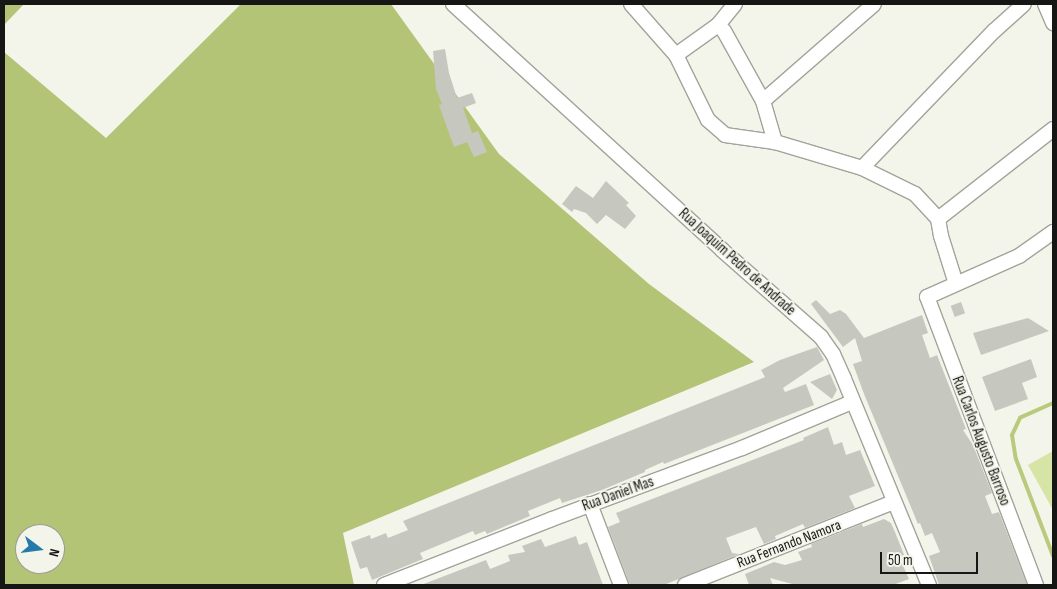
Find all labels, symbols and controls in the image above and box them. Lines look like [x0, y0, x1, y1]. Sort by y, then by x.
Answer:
street label: Rua Joaquim Pedro de Andrade [675, 205, 799, 319]
street label: Rua Carlos Augusto Barroso [948, 374, 1014, 508]
street label: Rua Daniel Mas [580, 473, 656, 515]
street label: Rua Fernando Namora [735, 516, 843, 572]
north arrow [15, 524, 65, 574]
scale bar [882, 542, 980, 574]
text: N [45, 547, 63, 559]
text: 50 m [888, 551, 913, 570]

